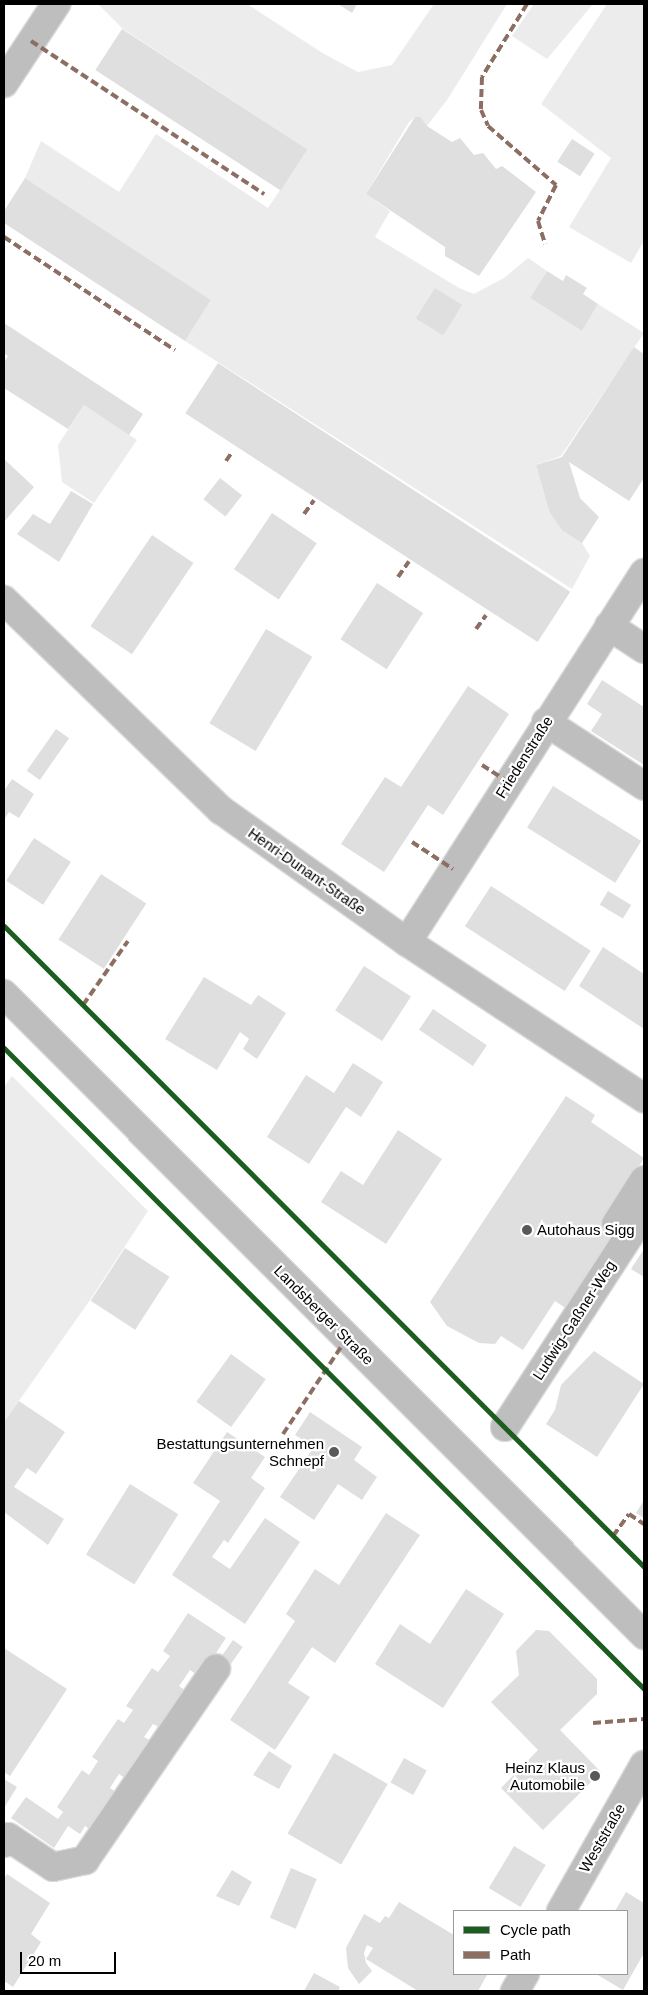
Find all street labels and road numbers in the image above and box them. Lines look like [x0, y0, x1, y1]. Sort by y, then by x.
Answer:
street label: Friedenstraße [492, 713, 556, 801]
street label: Henri-Dunant-Straße [245, 824, 369, 918]
street label: Ludwig-Gaßner-Weg [529, 1257, 619, 1383]
street label: Landsberger Straße [270, 1261, 378, 1369]
street label: Weststraße [575, 1800, 629, 1876]

